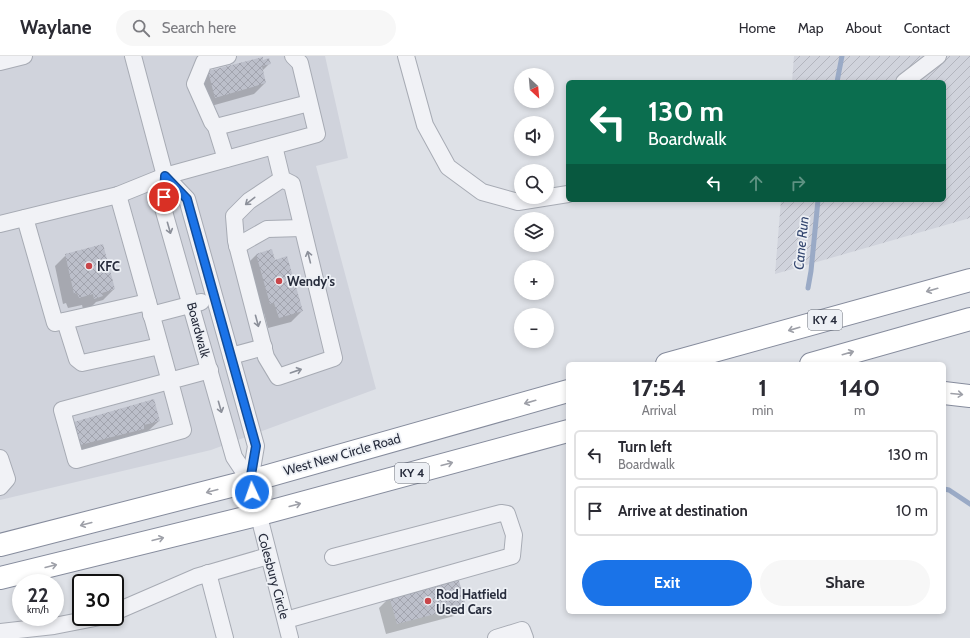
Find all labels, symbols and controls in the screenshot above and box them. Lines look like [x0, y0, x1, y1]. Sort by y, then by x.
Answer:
search box [116, 10, 396, 46]
text: Waylane [20, 16, 92, 39]
icon: search [130, 17, 152, 39]
text: Search here [162, 19, 236, 37]
text: Home [739, 19, 776, 37]
text: Map [798, 19, 823, 37]
text: About [845, 19, 882, 37]
text: Contact [904, 19, 950, 37]
north arrow [514, 68, 554, 108]
map controls [514, 68, 554, 348]
text: 130 m [648, 94, 724, 128]
icon: left [582, 96, 634, 148]
button: sound [514, 116, 554, 156]
text: Boardwalk [648, 128, 727, 150]
button: search [514, 164, 554, 204]
icon: left [703, 172, 725, 194]
icon: ahead [745, 172, 767, 194]
icon: right [787, 172, 809, 194]
pin [147, 180, 181, 214]
icon: arrive [153, 186, 175, 208]
one-way arrow [245, 197, 256, 205]
button: layers [514, 212, 554, 252]
water label: Cane Run [789, 215, 813, 271]
one-way arrow [166, 221, 173, 234]
one-way arrow [305, 251, 313, 264]
place label: KFC [97, 258, 120, 274]
button: + [514, 260, 554, 300]
marker: KFC [84, 261, 94, 271]
place label: Wendy's [287, 273, 336, 289]
marker: Wendy's [274, 276, 284, 286]
one-way arrow [926, 287, 939, 294]
street label: Boardwalk [184, 300, 214, 360]
button: − [514, 308, 554, 348]
road number: KY 4 [808, 310, 842, 330]
one-way arrow [254, 314, 261, 327]
one-way arrow [787, 325, 800, 333]
one-way arrow [842, 349, 855, 356]
one-way arrow [290, 367, 303, 374]
text: 17:54 [632, 373, 686, 402]
text: 1 [758, 373, 767, 402]
text: 140 [839, 373, 880, 402]
one-way arrow [950, 391, 963, 398]
one-way arrow [524, 399, 537, 406]
one-way arrow [217, 401, 224, 414]
text: Arrival [642, 402, 676, 418]
text: min [752, 402, 773, 418]
text: m [854, 402, 865, 418]
street label: West New Circle Road [282, 430, 402, 478]
text: Turn left [618, 438, 672, 456]
icon: left [584, 444, 606, 466]
text: 130 m [888, 446, 928, 464]
text: Boardwalk [618, 456, 675, 472]
one-way arrow [440, 460, 453, 467]
road number: KY 4 [395, 463, 429, 483]
position arrow [231, 471, 273, 513]
one-way arrow [206, 488, 219, 495]
icon: arrive [584, 500, 606, 522]
one-way arrow [288, 501, 301, 508]
text: Arrive at destination [618, 502, 748, 520]
text: 10 m [896, 502, 928, 520]
one-way arrow [80, 521, 93, 528]
street label: Colesbury Circle [255, 531, 293, 621]
one-way arrow [152, 535, 165, 543]
button: Exit [582, 560, 752, 606]
button: Share [760, 560, 930, 606]
one-way arrow [45, 561, 58, 569]
speed limit sign: 30 [72, 574, 124, 626]
text: 22 [27, 583, 49, 607]
place label: Rod Hatfield Used Cars [436, 586, 507, 617]
marker: Rod Hatfield Used Cars [423, 596, 433, 606]
text: km/h [27, 603, 49, 616]

